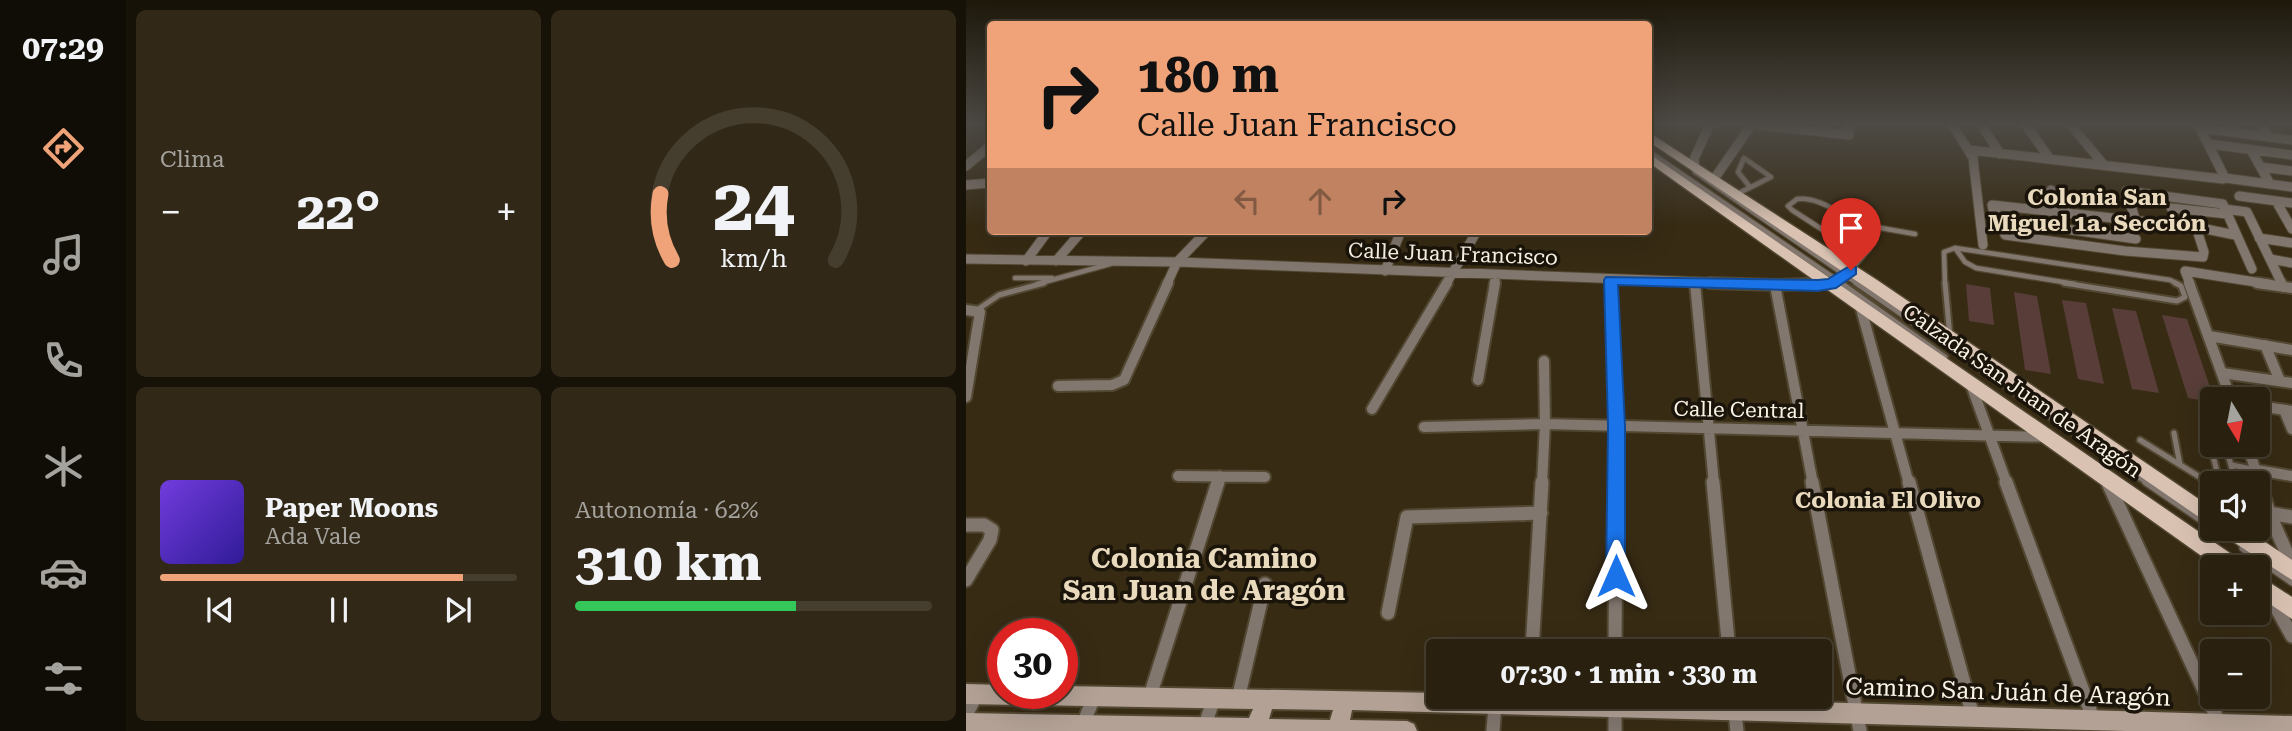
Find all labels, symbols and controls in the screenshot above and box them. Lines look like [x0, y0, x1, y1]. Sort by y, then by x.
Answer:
text: 07:29 [22, 29, 104, 67]
text: 180 m [1137, 47, 1279, 104]
icon: right [1022, 49, 1113, 140]
text: Calle Juan Francisco [1137, 106, 1457, 144]
icon: directions [39, 124, 88, 173]
text: Clima [160, 146, 224, 173]
text: 24 [713, 163, 794, 248]
text: 22° [296, 181, 381, 242]
icon: left [1228, 182, 1266, 220]
icon: ahead [1301, 182, 1339, 220]
icon: right [1374, 182, 1412, 220]
district label: Colonia San Miguel 1a. Sección [1988, 184, 2207, 237]
text: − [160, 190, 181, 234]
text: + [496, 190, 517, 234]
pin [1821, 198, 1881, 270]
icon: arrive [1832, 209, 1870, 247]
icon: music [39, 230, 88, 279]
street label: Calle Juan Francisco [1348, 238, 1558, 270]
text: km/h [720, 243, 787, 272]
street label: Calzada San Juan de Aragón [1898, 299, 2146, 483]
icon: phone [39, 336, 88, 385]
north arrow [2200, 387, 2270, 457]
map controls [2200, 387, 2270, 709]
street label: Calle Central [1673, 397, 1805, 423]
icon: climate [39, 442, 88, 491]
button: sound [2200, 471, 2270, 541]
district label: Colonia El Olivo [1795, 487, 1981, 514]
text: Paper Moons [265, 493, 438, 523]
text: Autonomía · 62% [575, 497, 759, 524]
text: Ada Vale [265, 523, 361, 550]
text: 310 km [575, 532, 762, 593]
position arrow [1579, 539, 1653, 613]
district label: Colonia Camino San Juan de Aragón [1063, 542, 1345, 607]
icon: car [39, 548, 88, 597]
button: + [2200, 555, 2270, 625]
icon: previous [201, 591, 239, 629]
icon: pause [320, 591, 358, 629]
icon: next [439, 591, 477, 629]
speed limit sign: 30 [987, 618, 1078, 709]
button: − [2200, 639, 2270, 709]
icon: filters [39, 654, 88, 703]
text: 07:30 · 1 min · 330 m [1501, 659, 1757, 689]
street label: Camino San Juán de Aragón [1845, 672, 2171, 712]

